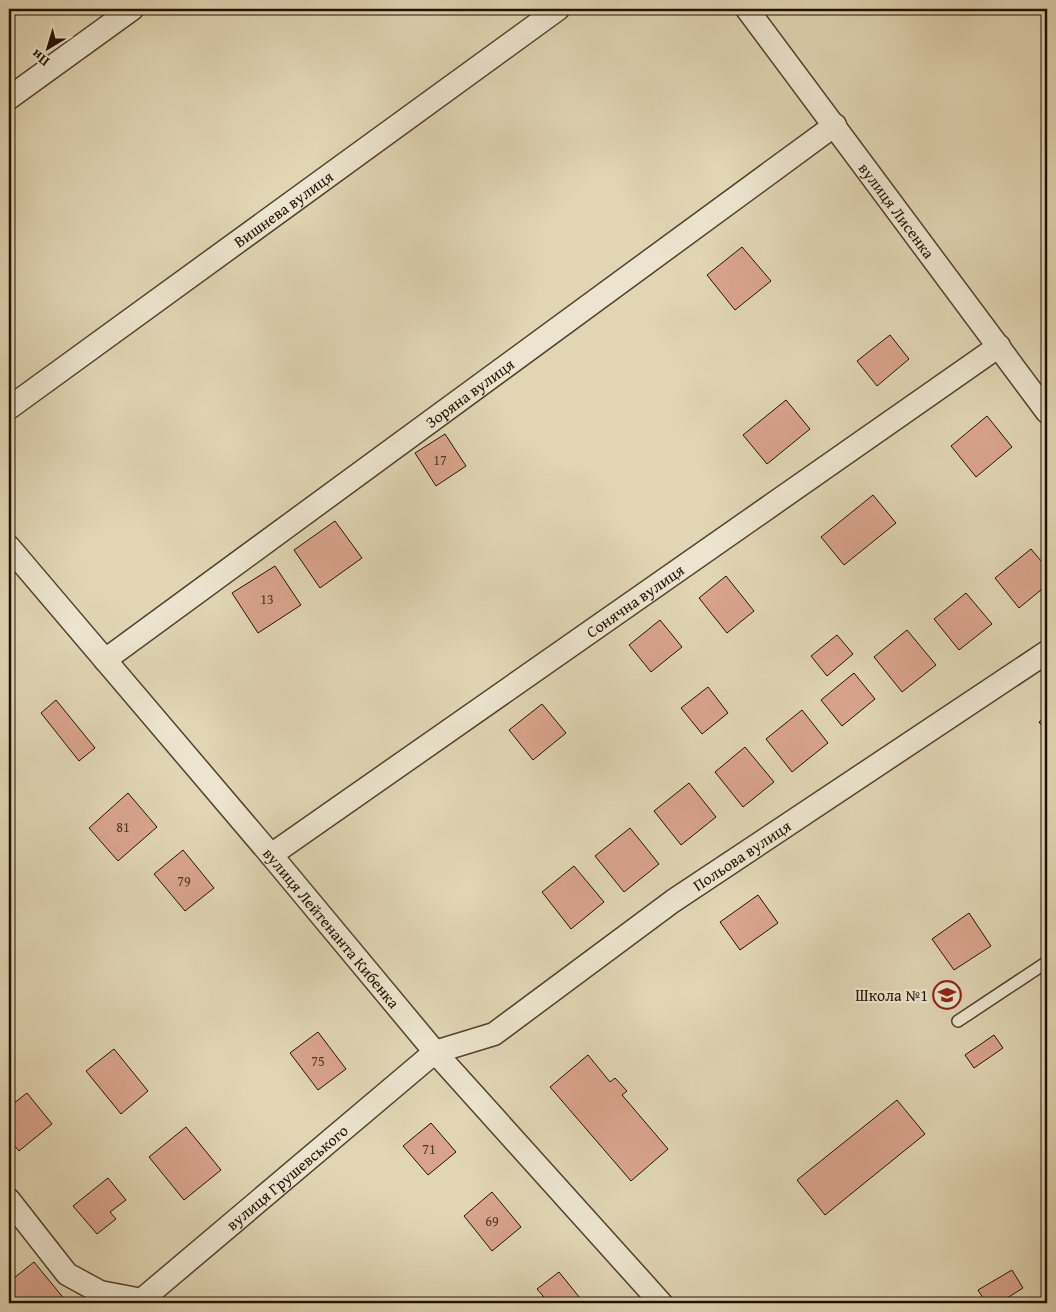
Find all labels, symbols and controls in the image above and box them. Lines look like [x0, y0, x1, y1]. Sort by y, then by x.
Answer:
north arrow [22, 22, 72, 72]
text: Пн [26, 45, 53, 72]
street label: вулиця Лисенка [853, 157, 941, 264]
street label: Вишнева вулиця [228, 164, 338, 253]
street label: Зоряна вулиця [420, 352, 519, 434]
house number: 17 [433, 450, 447, 470]
street label: Сонячна вулиця [581, 558, 689, 643]
house number: 13 [260, 589, 274, 609]
street label: Польова вулиця [688, 814, 796, 897]
house number: 81 [116, 817, 130, 837]
street label: вулиця Лейтенанта Кибенка [257, 842, 406, 1014]
house number: 79 [177, 871, 191, 891]
school or university icon: Школа №1 [932, 980, 962, 1010]
place label: Школа №1 [855, 983, 928, 1007]
house number: 75 [311, 1051, 325, 1071]
street label: вулиця Грушевського [221, 1119, 353, 1236]
house number: 71 [422, 1139, 436, 1159]
house number: 69 [485, 1211, 499, 1231]

